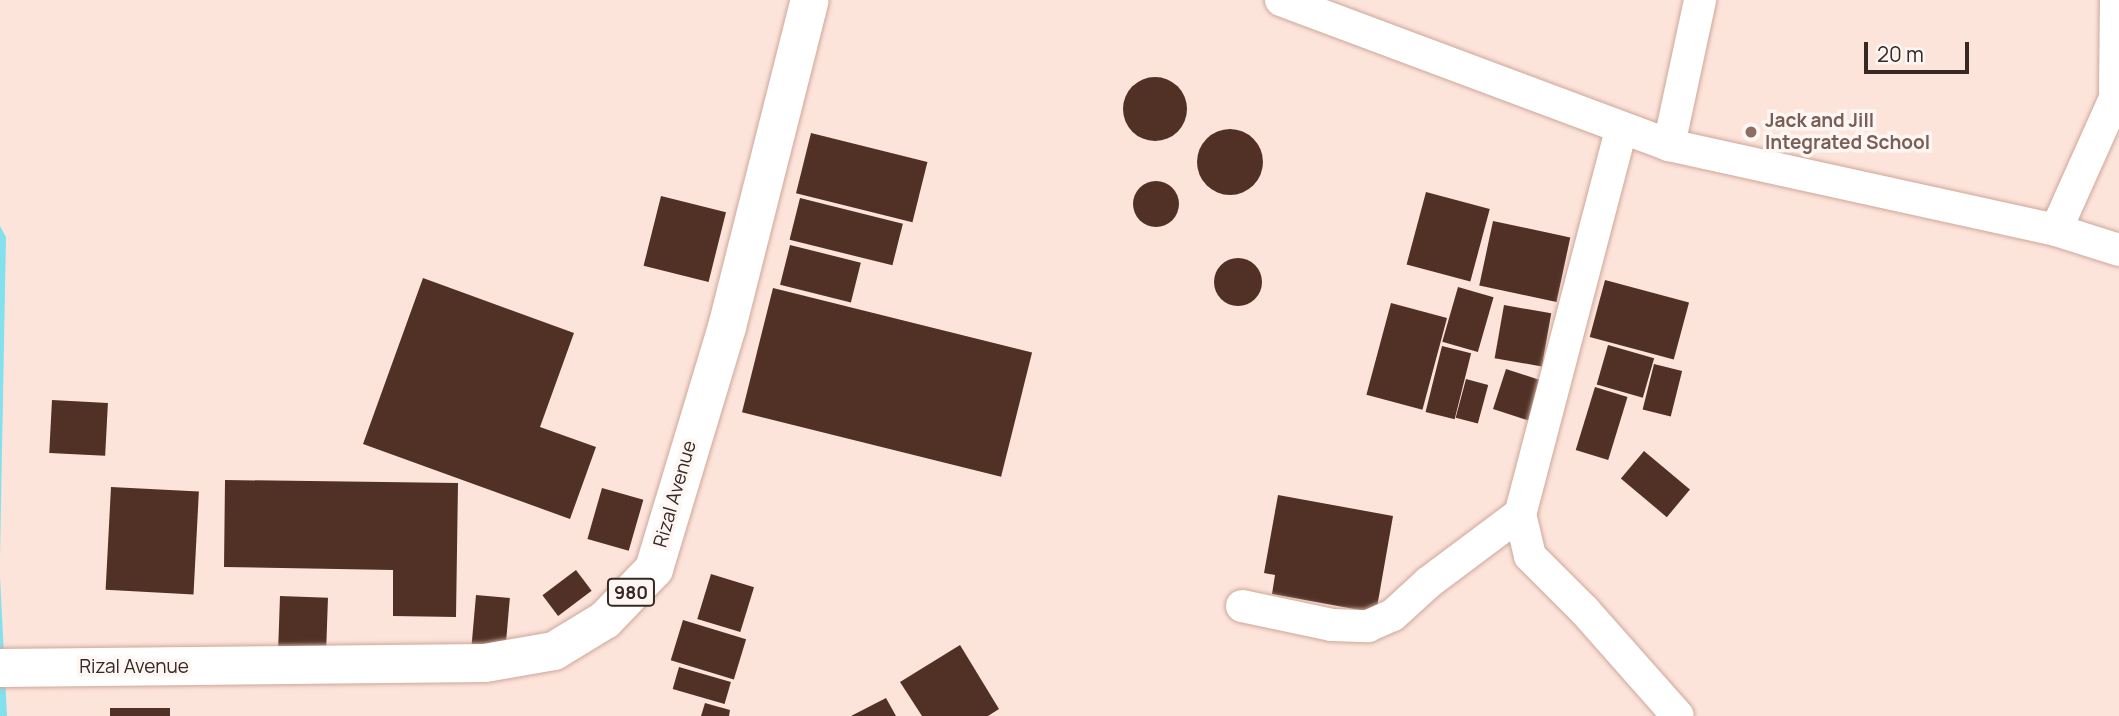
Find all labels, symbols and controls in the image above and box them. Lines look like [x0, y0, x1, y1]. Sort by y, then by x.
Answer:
scale bar [1867, 28, 1972, 72]
text: 20 m [1877, 40, 1924, 68]
place label: Jack and Jill Integrated School [1765, 110, 1930, 154]
marker: Jack and Jill Integrated School [1743, 124, 1759, 140]
street label: Rizal Avenue [649, 438, 701, 550]
road number: 980 [606, 578, 656, 606]
street label: Rizal Avenue [79, 656, 189, 678]

